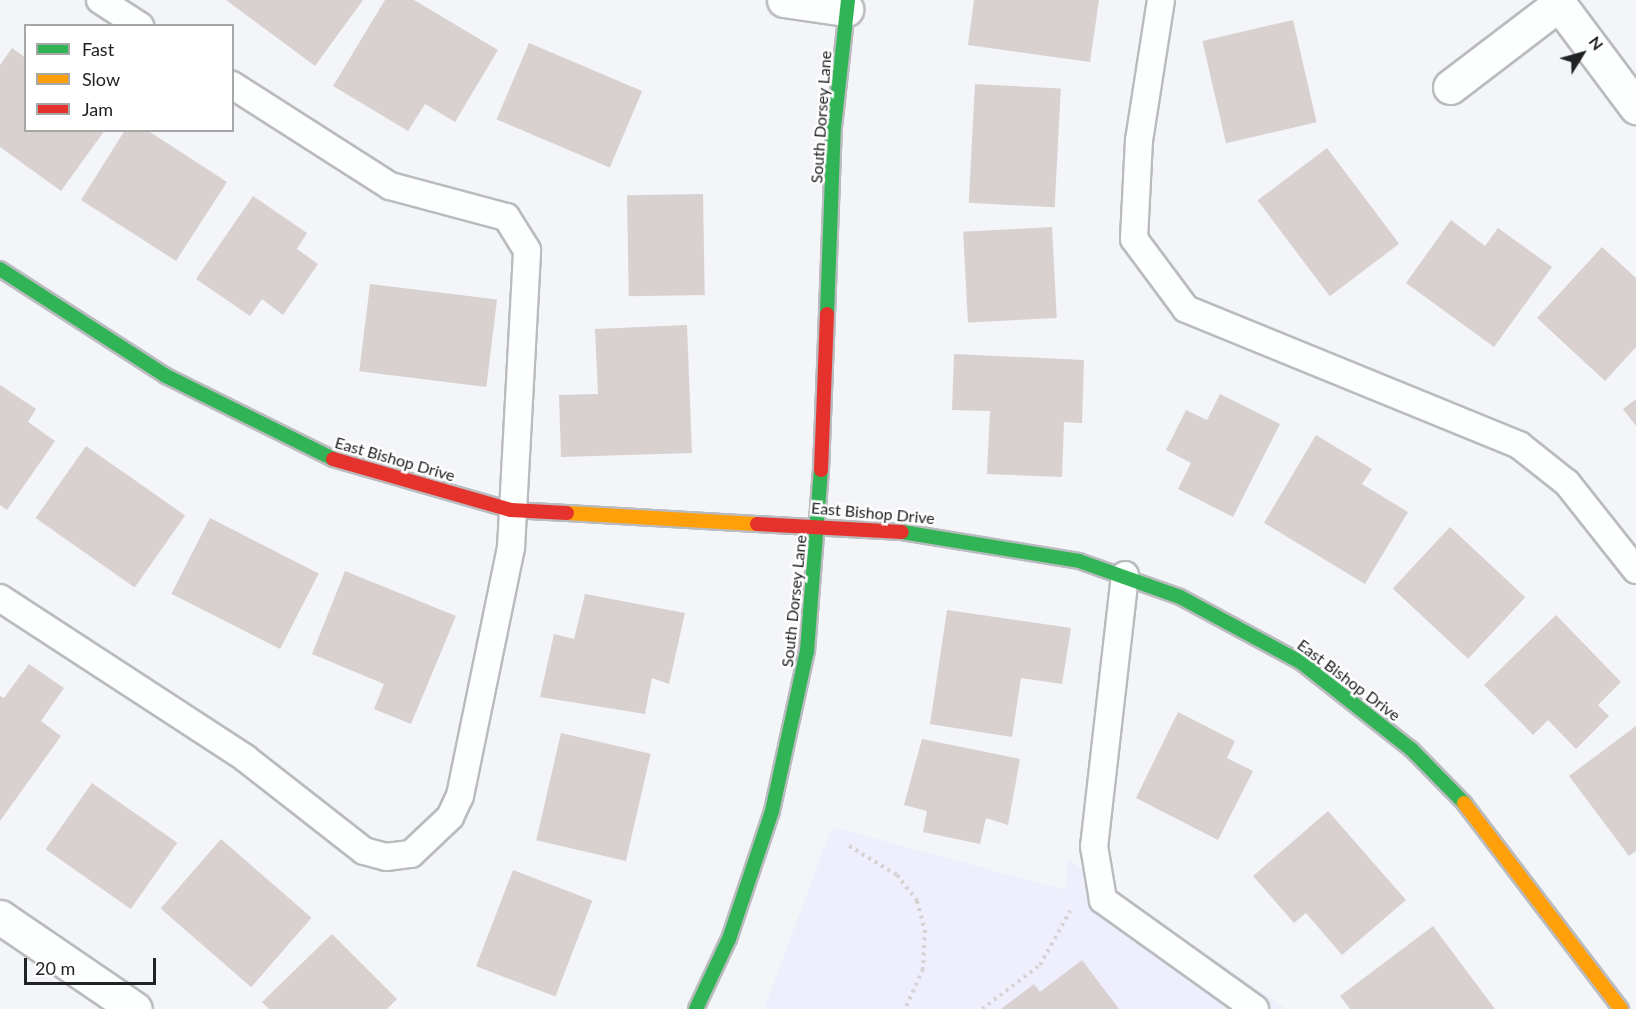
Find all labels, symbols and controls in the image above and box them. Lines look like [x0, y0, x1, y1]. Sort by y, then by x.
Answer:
legend [24, 24, 234, 132]
north arrow [1552, 24, 1612, 84]
text: N [1585, 32, 1608, 54]
text: Fast [82, 38, 114, 60]
street label: South Dorsey Lane [807, 50, 835, 184]
text: Slow [82, 68, 120, 90]
text: Jam [82, 98, 113, 120]
street label: East Bishop Drive [333, 433, 457, 485]
street label: East Bishop Drive [810, 498, 936, 528]
street label: South Dorsey Lane [777, 534, 811, 668]
street label: East Bishop Drive [1294, 635, 1404, 725]
scale bar [27, 946, 159, 984]
text: 20 m [35, 957, 75, 979]

